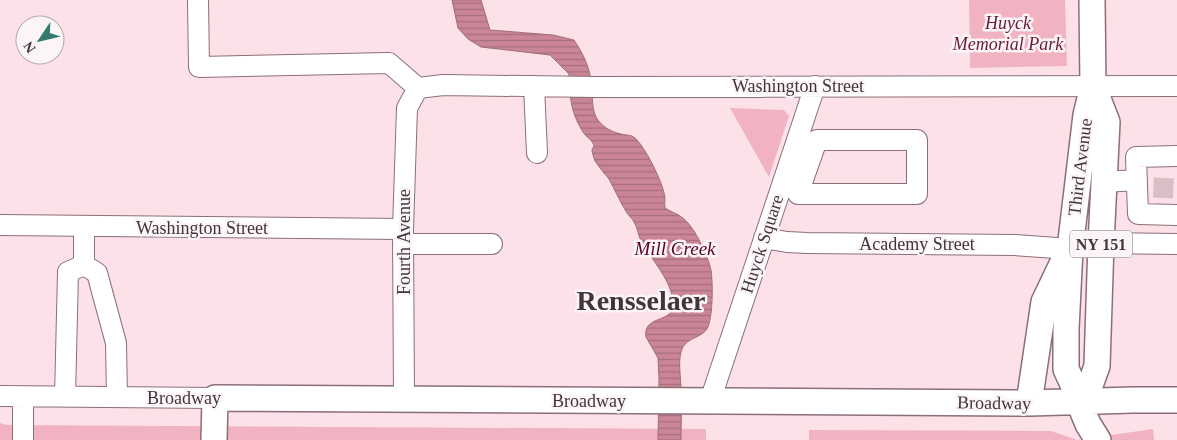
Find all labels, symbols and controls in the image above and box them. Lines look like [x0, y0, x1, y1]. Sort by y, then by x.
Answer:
park label: Huyck Memorial Park [952, 13, 1064, 54]
north arrow [15, 15, 65, 65]
text: N [21, 39, 39, 56]
street label: Washington Street [732, 76, 864, 96]
street label: Third Avenue [1064, 117, 1096, 217]
street label: Fourth Avenue [394, 189, 414, 295]
street label: Huyck Square [737, 192, 787, 296]
street label: Washington Street [136, 218, 268, 238]
road number: NY 151 [1070, 230, 1132, 258]
street label: Academy Street [859, 234, 975, 254]
water label: Mill Creek [633, 238, 716, 259]
district label: Rensselaer [576, 285, 706, 316]
street label: Broadway [147, 388, 221, 408]
street label: Broadway [552, 391, 626, 411]
street label: Broadway [957, 392, 1031, 414]

